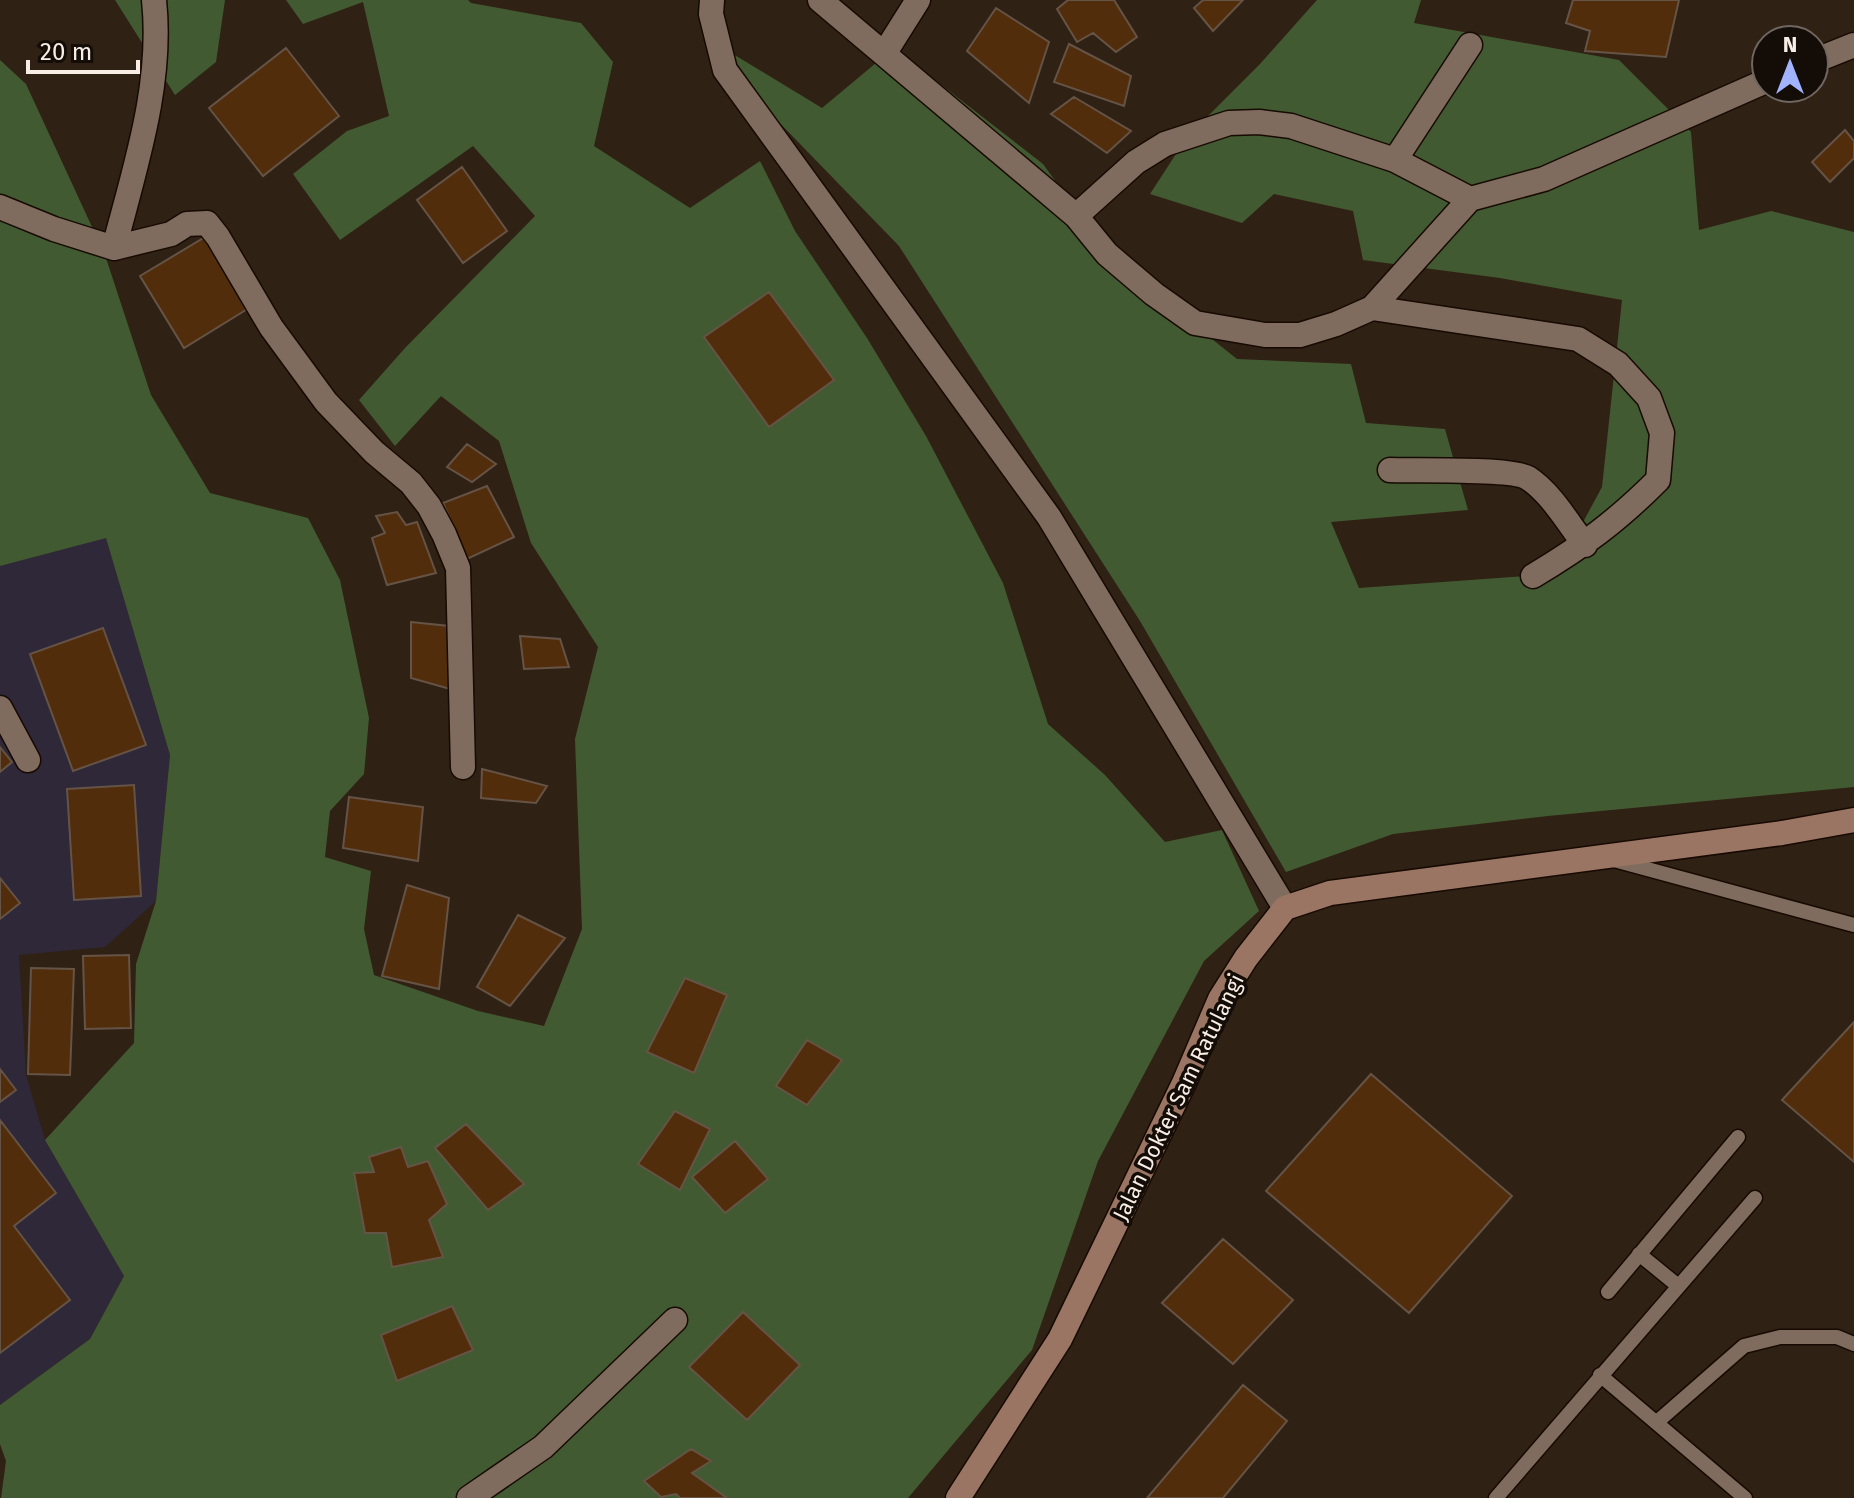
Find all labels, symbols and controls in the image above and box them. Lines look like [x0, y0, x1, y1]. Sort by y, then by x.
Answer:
scale bar [28, 24, 138, 74]
north arrow [1750, 24, 1830, 104]
text: N [1783, 31, 1797, 58]
text: 20 m [40, 38, 92, 66]
street label: Jalan Dokter Sam Ratulangi [1107, 970, 1250, 1225]

